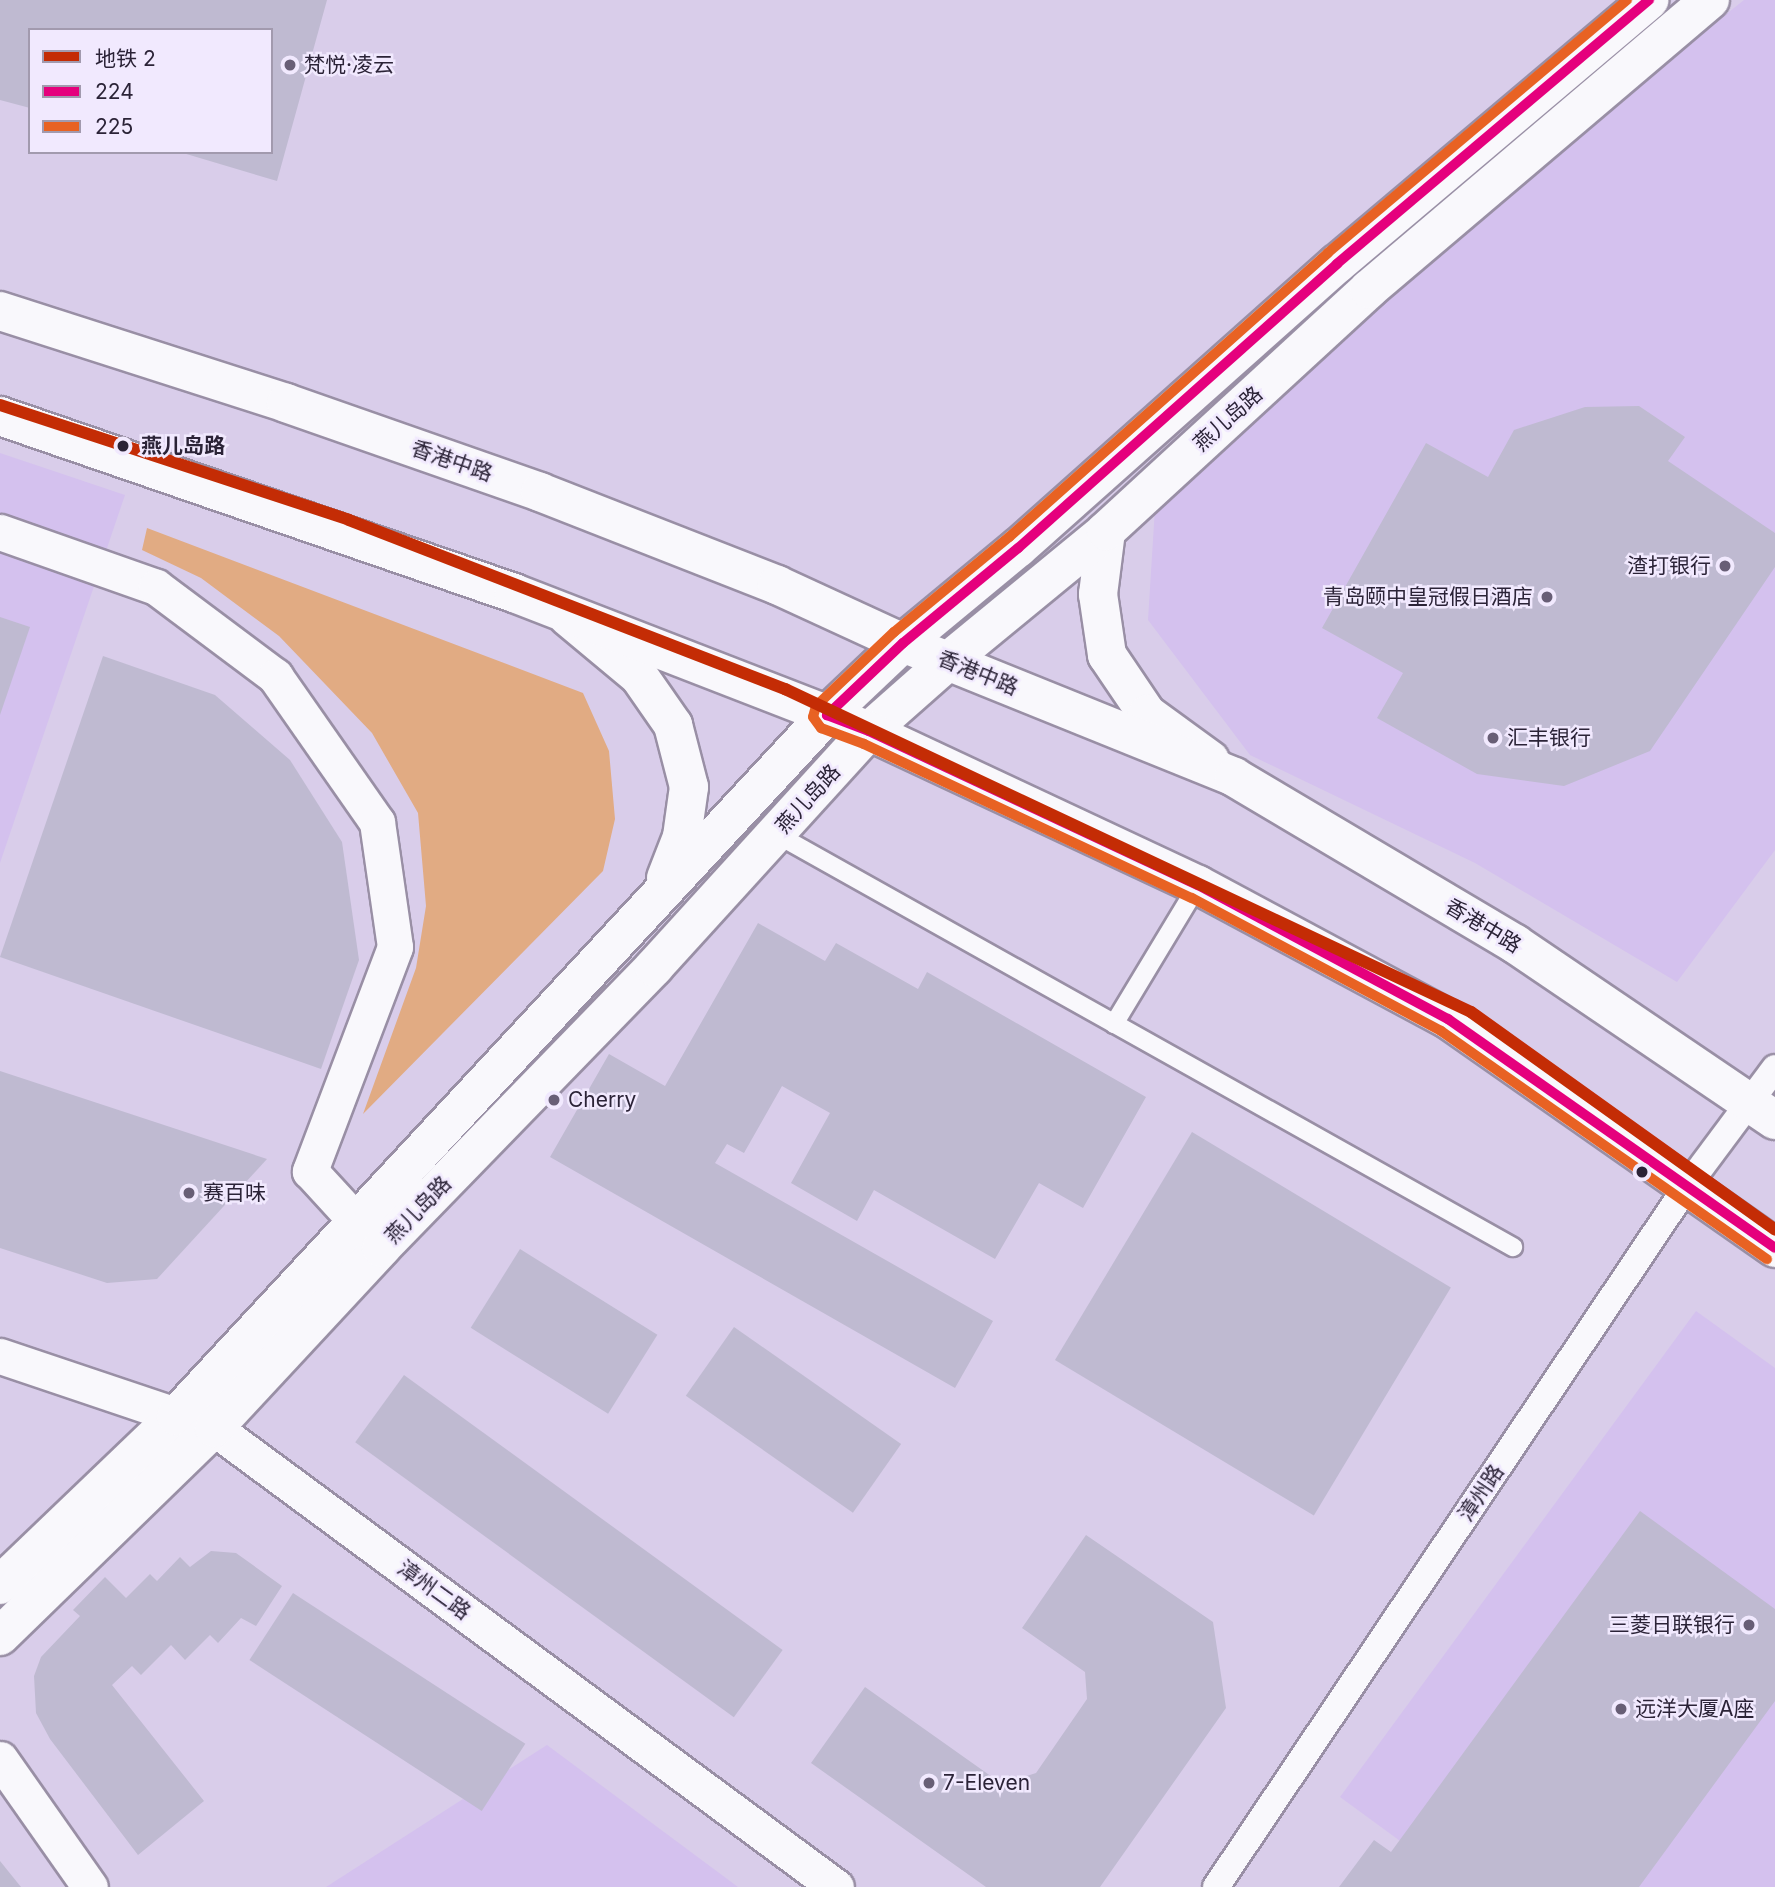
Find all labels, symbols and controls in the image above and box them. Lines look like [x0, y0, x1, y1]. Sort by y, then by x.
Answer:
legend [28, 28, 273, 154]
text: 地铁 2 [95, 46, 156, 71]
place label: 梵悦·凌云 [304, 52, 394, 78]
marker: 梵悦·凌云 [282, 57, 298, 73]
text: 224 [95, 79, 134, 104]
text: 225 [95, 114, 133, 139]
street label: 燕儿岛路 [1188, 382, 1268, 456]
place label: 燕儿岛路 [141, 433, 225, 459]
marker: 燕儿岛路 [111, 434, 135, 458]
street label: 香港中路 [408, 435, 496, 487]
place label: 渣打银行 [1627, 553, 1711, 579]
marker: 渣打银行 [1717, 558, 1733, 574]
place label: 青岛颐中皇冠假日酒店 [1323, 584, 1533, 610]
marker: 青岛颐中皇冠假日酒店 [1539, 589, 1555, 605]
street label: 香港中路 [934, 646, 1022, 700]
place label: 汇丰银行 [1507, 725, 1591, 751]
marker: 汇丰银行 [1485, 730, 1501, 746]
street label: 燕儿岛路 [771, 759, 845, 839]
street label: 香港中路 [1441, 894, 1525, 958]
place label: Cherry [568, 1087, 636, 1113]
marker: Cherry [546, 1092, 562, 1108]
unlabelled marker [1635, 1165, 1649, 1179]
street label: 燕儿岛路 [380, 1171, 456, 1249]
place label: 赛百味 [203, 1180, 266, 1206]
marker: 赛百味 [181, 1185, 197, 1201]
street label: 漳州路 [1453, 1460, 1509, 1526]
street label: 漳州二路 [393, 1555, 475, 1625]
place label: 三菱日联银行 [1609, 1612, 1735, 1638]
marker: 三菱日联银行 [1741, 1617, 1757, 1633]
place label: 远洋大厦A座 [1635, 1696, 1754, 1722]
marker: 远洋大厦A座 [1613, 1701, 1629, 1717]
place label: 7-Eleven [943, 1770, 1030, 1796]
marker: 7-Eleven [921, 1775, 937, 1791]

